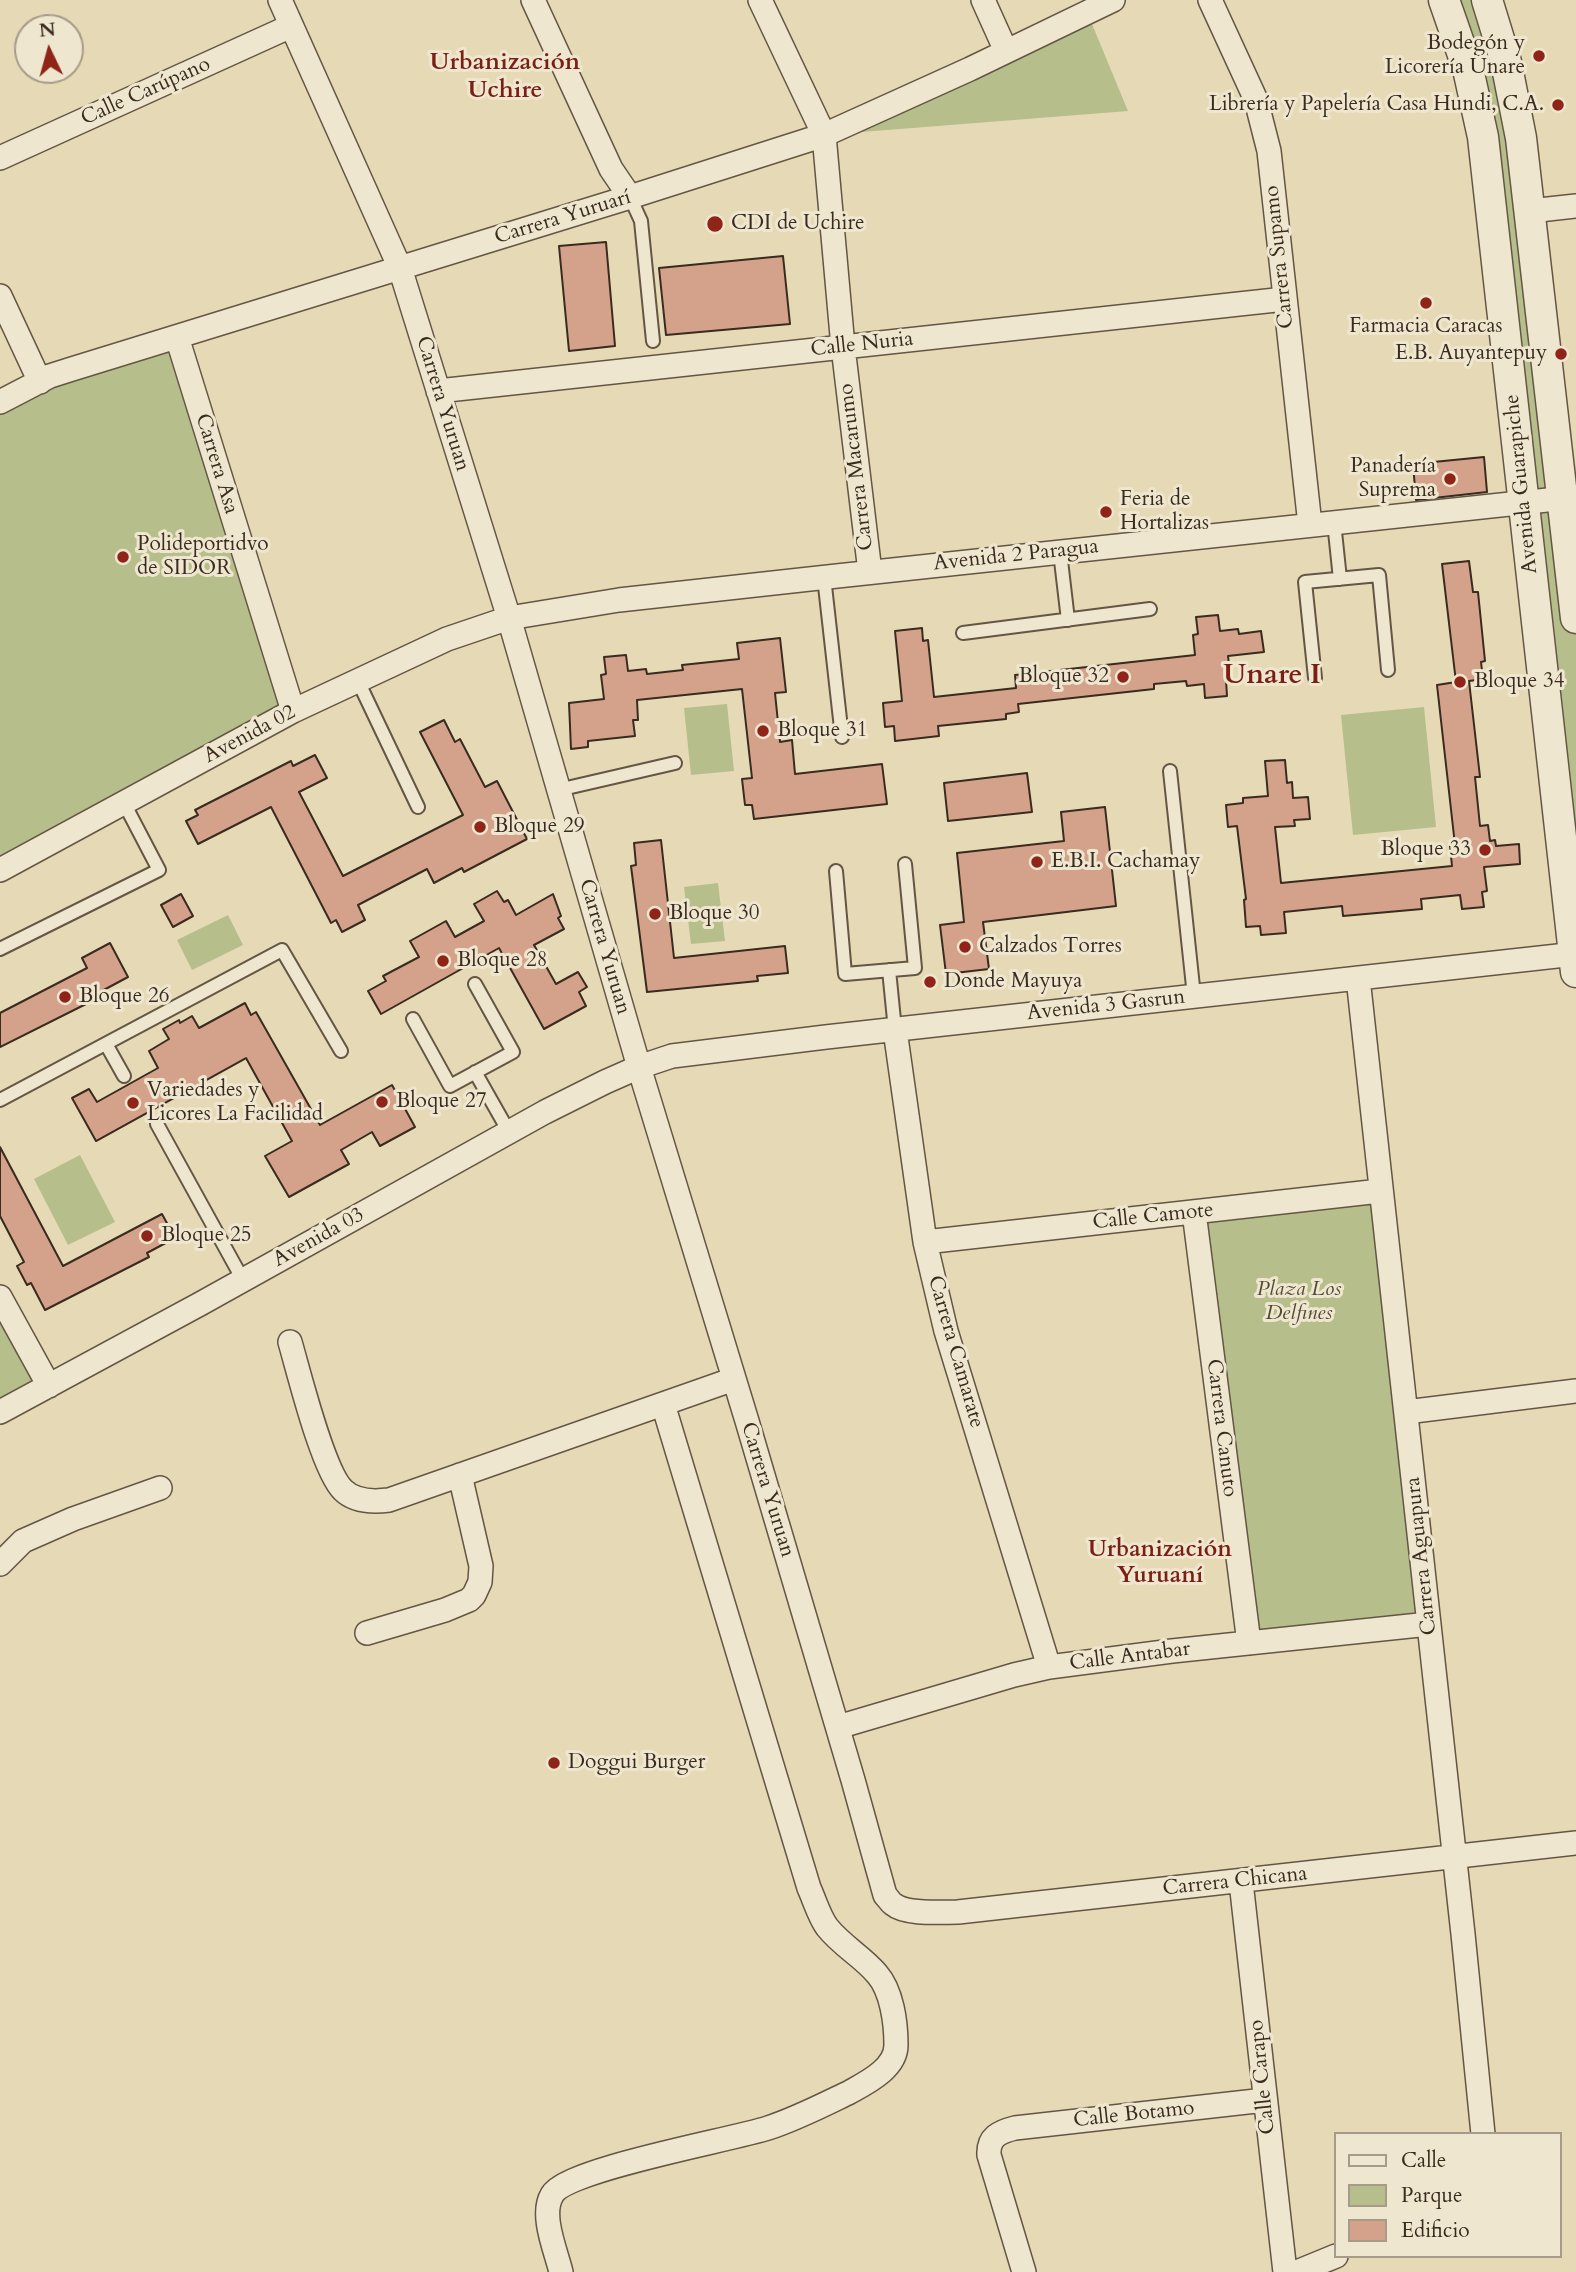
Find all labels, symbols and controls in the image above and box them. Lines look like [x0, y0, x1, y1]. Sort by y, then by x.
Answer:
north arrow [14, 14, 84, 84]
text: N [38, 16, 57, 44]
place label: Bodegón y Licorería Unare [1385, 31, 1525, 81]
marker: Bodegón y Licorería Unare [1531, 48, 1547, 64]
district label: Urbanización Uchire [430, 49, 580, 105]
street label: Calle Carúpano [77, 52, 215, 132]
place label: Librería y Papelería Casa Hundi, C.A. [1209, 92, 1544, 118]
marker: Librería y Papelería Casa Hundi, C.A. [1550, 97, 1566, 113]
street label: Carrera Supamo [1260, 184, 1300, 330]
street label: Carrera Yuruarí [492, 185, 634, 251]
place label: CDI de Uchire [731, 211, 865, 237]
marker: CDI de Uchire [705, 214, 725, 234]
marker: Farmacia Caracas [1418, 295, 1434, 311]
place label: Farmacia Caracas [1349, 314, 1503, 340]
street label: Calle Nuria [809, 327, 915, 363]
street label: Carrera Yuruan [410, 333, 474, 475]
place label: E.B. Auyantepuy [1395, 341, 1547, 367]
marker: E.B. Auyantepuy [1553, 346, 1569, 362]
street label: Carrera Macarumo [834, 382, 880, 552]
street label: Avenida Guarapiche [1500, 393, 1544, 575]
street label: Carrera Asa [189, 411, 243, 517]
place label: Panadería Suprema [1350, 454, 1436, 504]
marker: Panadería Suprema [1442, 471, 1458, 487]
place label: Feria de Hortalizas [1120, 487, 1209, 537]
marker: Feria de Hortalizas [1098, 504, 1114, 520]
place label: Polideportidvo de SIDOR [137, 532, 269, 582]
street label: Avenida 2 Paragua [932, 535, 1100, 577]
marker: Polideportidvo de SIDOR [115, 549, 131, 565]
district label: Unare I [1223, 660, 1321, 694]
place label: Bloque 32 [1019, 664, 1109, 690]
marker: Bloque 32 [1115, 669, 1131, 685]
place label: Bloque 34 [1474, 669, 1564, 695]
marker: Bloque 34 [1452, 674, 1468, 690]
street label: Avenida 02 [200, 700, 300, 770]
place label: Bloque 31 [777, 718, 867, 744]
marker: Bloque 31 [755, 723, 771, 739]
place label: Bloque 29 [494, 814, 584, 840]
marker: Bloque 29 [472, 819, 488, 835]
place label: Bloque 33 [1381, 837, 1471, 863]
marker: Bloque 33 [1477, 842, 1493, 858]
place label: E.B.I. Cachamay [1051, 849, 1200, 875]
marker: E.B.I. Cachamay [1029, 854, 1045, 870]
street label: Carrera Yuruan [573, 876, 635, 1018]
place label: Bloque 30 [669, 901, 759, 927]
marker: Bloque 30 [647, 906, 663, 922]
place label: Calzados Torres [979, 934, 1122, 960]
marker: Calzados Torres [957, 939, 973, 955]
place label: Bloque 28 [457, 948, 547, 974]
marker: Bloque 28 [435, 953, 451, 969]
place label: Donde Mayuya [944, 969, 1082, 995]
marker: Donde Mayuya [922, 974, 938, 990]
place label: Bloque 26 [79, 984, 169, 1010]
street label: Avenida 3 Gasrun [1026, 985, 1186, 1027]
marker: Bloque 26 [57, 989, 73, 1005]
place label: Variedades y Licores La Facilidad [147, 1078, 323, 1128]
place label: Bloque 27 [396, 1089, 486, 1115]
marker: Bloque 27 [374, 1094, 390, 1110]
marker: Variedades y Licores La Facilidad [125, 1095, 141, 1111]
street label: Calle Camote [1091, 1198, 1215, 1236]
street label: Avenida 03 [269, 1203, 369, 1273]
place label: Bloque 25 [161, 1223, 251, 1249]
marker: Bloque 25 [139, 1228, 155, 1244]
street label: Carrera Camarate [921, 1273, 989, 1431]
park label: Plaza Los Delfines [1257, 1277, 1341, 1327]
street label: Carrera Canuto [1200, 1358, 1242, 1498]
street label: Carrera Yuruan [735, 1419, 799, 1561]
street label: Carrera Aguapura [1401, 1476, 1443, 1636]
district label: Urbanización Yuruaní [1088, 1537, 1232, 1591]
street label: Calle Antabar [1068, 1637, 1192, 1677]
place label: Doggui Burger [568, 1750, 705, 1776]
marker: Doggui Burger [546, 1755, 562, 1771]
street label: Carrera Chicana [1161, 1862, 1309, 1902]
street label: Calle Carapo [1244, 2018, 1282, 2136]
street label: Calle Botamo [1072, 2096, 1196, 2134]
legend [1334, 2132, 1562, 2258]
text: Calle [1401, 2146, 1446, 2175]
text: Parque [1401, 2181, 1462, 2210]
text: Edificio [1401, 2216, 1470, 2245]

